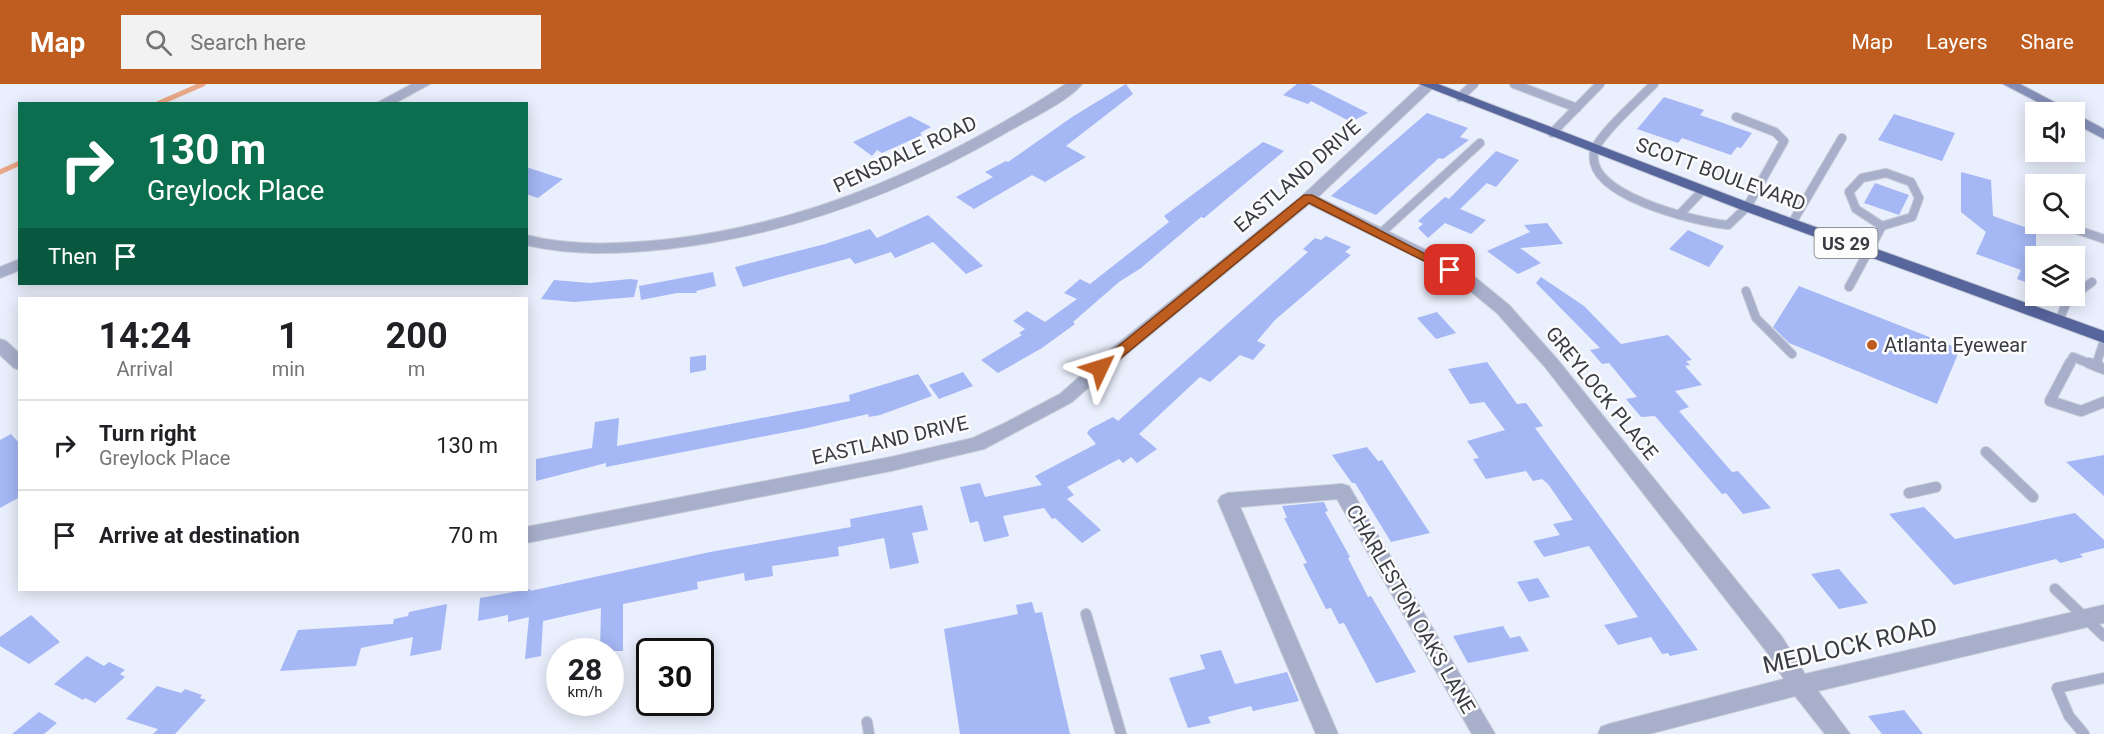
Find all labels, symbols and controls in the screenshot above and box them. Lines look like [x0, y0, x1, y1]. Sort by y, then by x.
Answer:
search box [121, 15, 541, 69]
text: Map [30, 26, 85, 59]
icon: search [142, 26, 175, 59]
text: Search here [190, 30, 306, 55]
text: Map [1851, 30, 1893, 54]
text: Layers [1926, 30, 1987, 54]
text: Share [2020, 30, 2074, 54]
map controls [2025, 102, 2085, 306]
button: sound [2025, 102, 2085, 162]
street label: PENSDALE ROAD [830, 110, 980, 198]
street label: EASTLAND DRIVE [1229, 115, 1365, 237]
text: 130 m [147, 125, 266, 174]
icon: right [48, 126, 126, 204]
street label: SCOTT BOULEVARD [1633, 132, 1809, 216]
button: search [2025, 174, 2085, 234]
text: Greylock Place [147, 175, 324, 207]
road number: US 29 [1814, 228, 1878, 258]
icon: arrive [109, 240, 142, 273]
text: Then [48, 244, 97, 269]
pin [1424, 244, 1475, 295]
button: layers [2025, 246, 2085, 306]
icon: arrive [1433, 253, 1466, 286]
text: 14:24 [98, 315, 191, 357]
text: 1 [278, 315, 299, 357]
text: 200 [386, 315, 448, 357]
street label: GREYLOCK PLACE [1541, 321, 1663, 465]
place label: Atlanta Eyewear [1884, 333, 2027, 357]
position arrow [1068, 336, 1132, 400]
marker: Atlanta Eyewear [1865, 338, 1879, 352]
text: Arrival [116, 357, 173, 381]
text: min [272, 357, 305, 381]
text: m [408, 357, 425, 381]
street label: EASTLAND DRIVE [810, 410, 970, 470]
text: Turn right [99, 421, 196, 446]
icon: right [48, 429, 81, 462]
text: 130 m [436, 433, 498, 458]
text: Greylock Place [99, 446, 230, 470]
street label: CHARLESTON OAKS LANE [1341, 500, 1481, 718]
icon: arrive [48, 519, 81, 552]
text: Arrive at destination [99, 523, 300, 548]
text: 70 m [449, 523, 498, 548]
street label: MEDLOCK ROAD [1760, 612, 1940, 680]
speed limit sign: 30 [636, 638, 714, 716]
text: 28 [568, 652, 602, 687]
text: km/h [567, 683, 603, 701]

